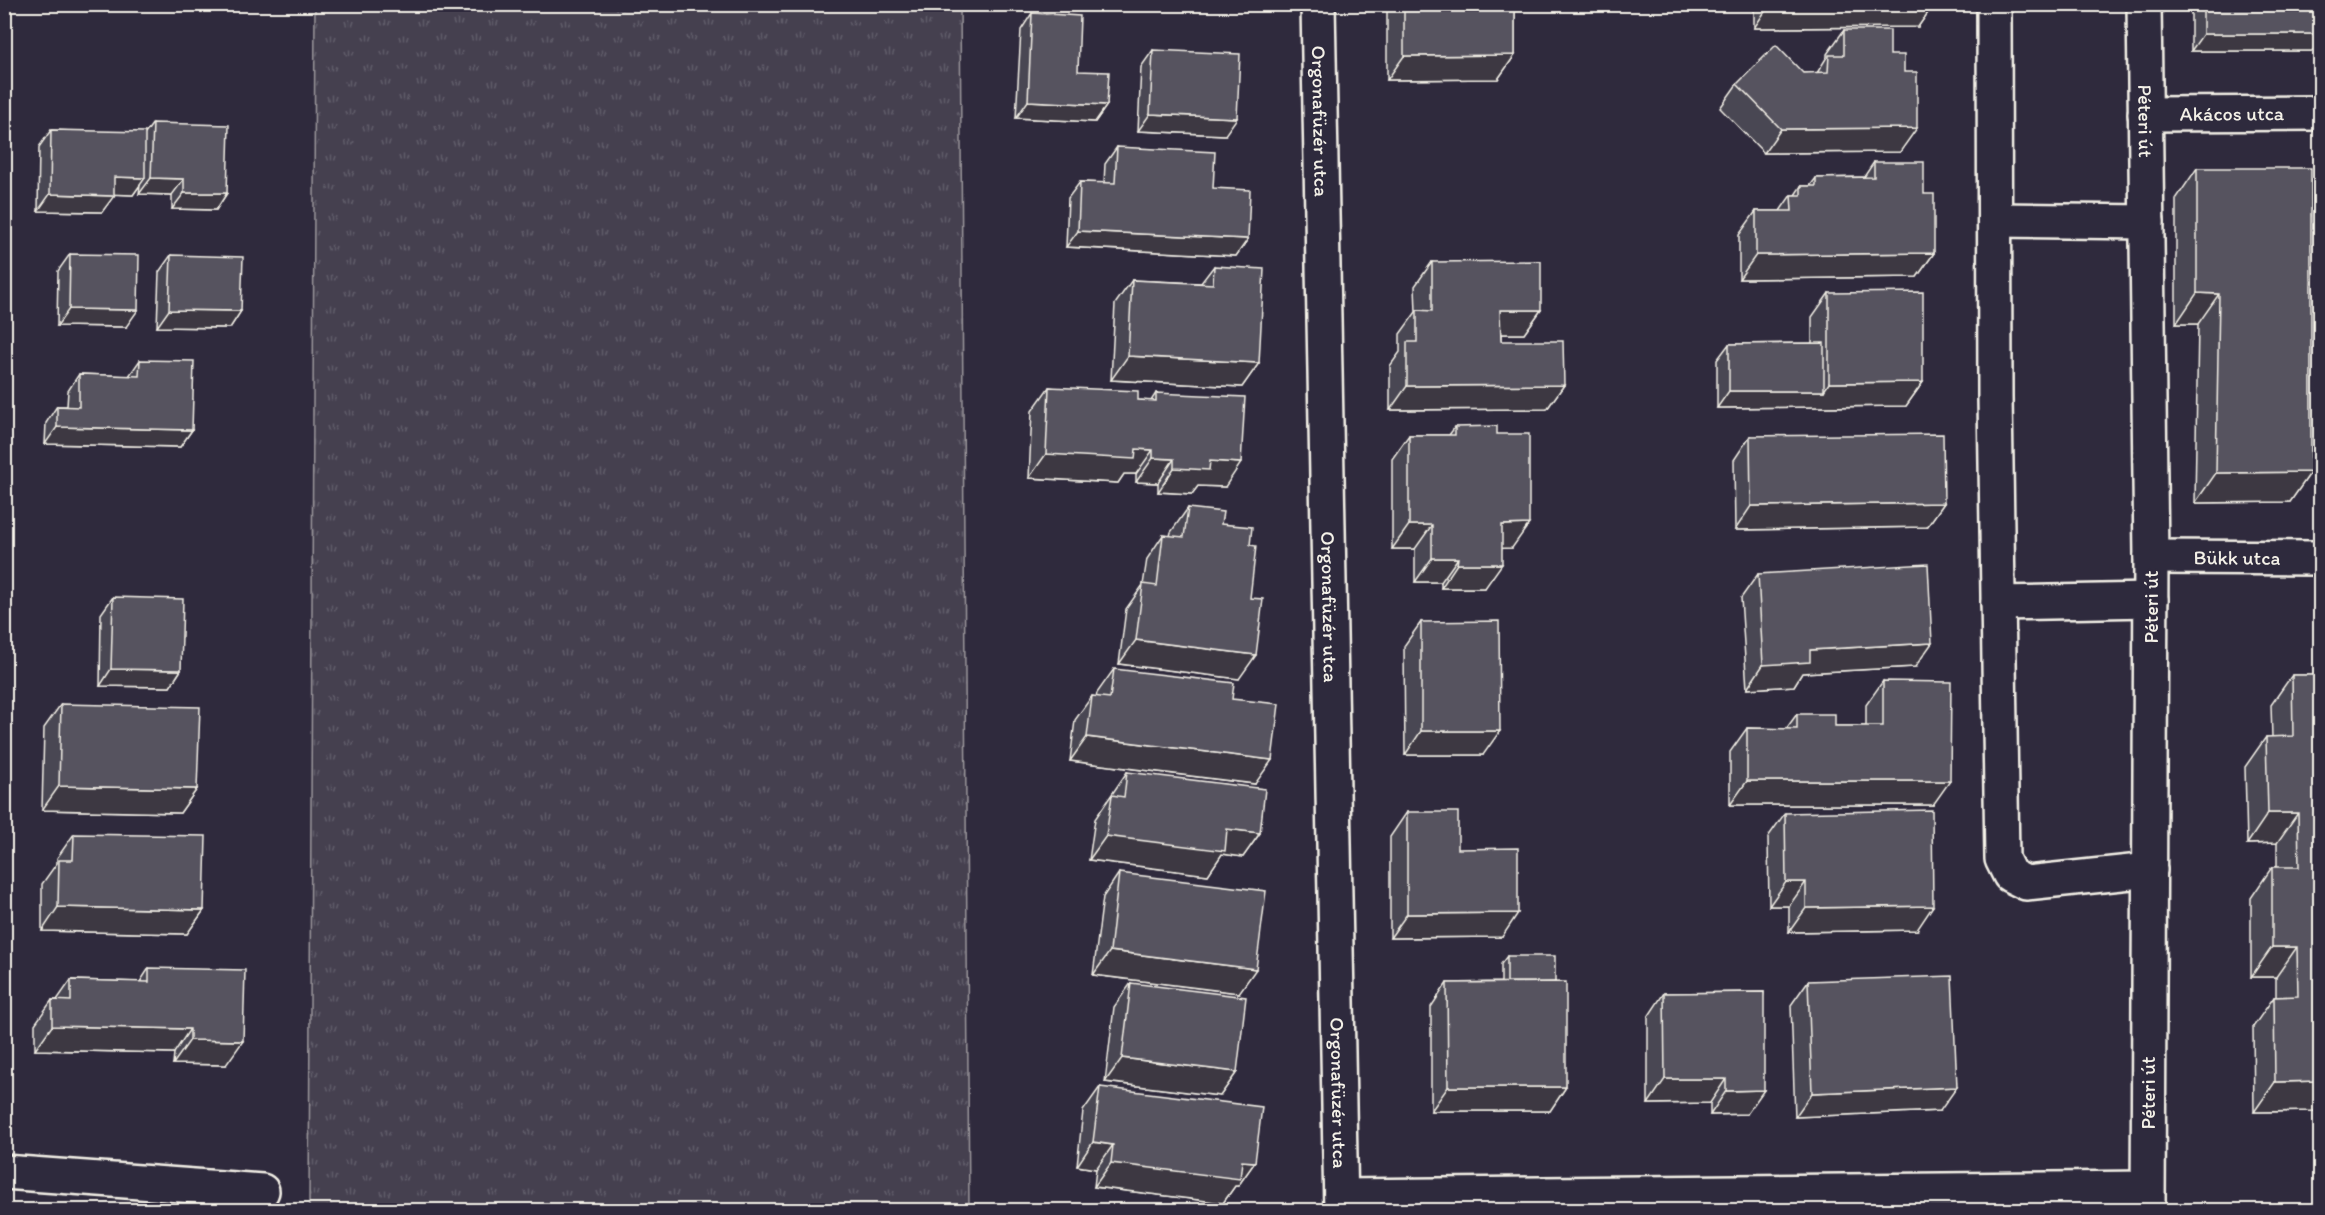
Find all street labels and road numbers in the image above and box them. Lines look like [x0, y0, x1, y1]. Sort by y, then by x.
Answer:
street label: Orgonafüzér utca [1307, 45, 1334, 197]
street label: Péteri út [2133, 84, 2158, 158]
street label: Akácos utca [2180, 101, 2285, 126]
street label: Orgonafüzér utca [1316, 531, 1343, 683]
street label: Bükk utca [2193, 545, 2281, 570]
street label: Péteri út [2139, 570, 2163, 644]
street label: Orgonafüzér utca [1325, 1017, 1352, 1169]
street label: Péteri út [2136, 1056, 2160, 1130]

